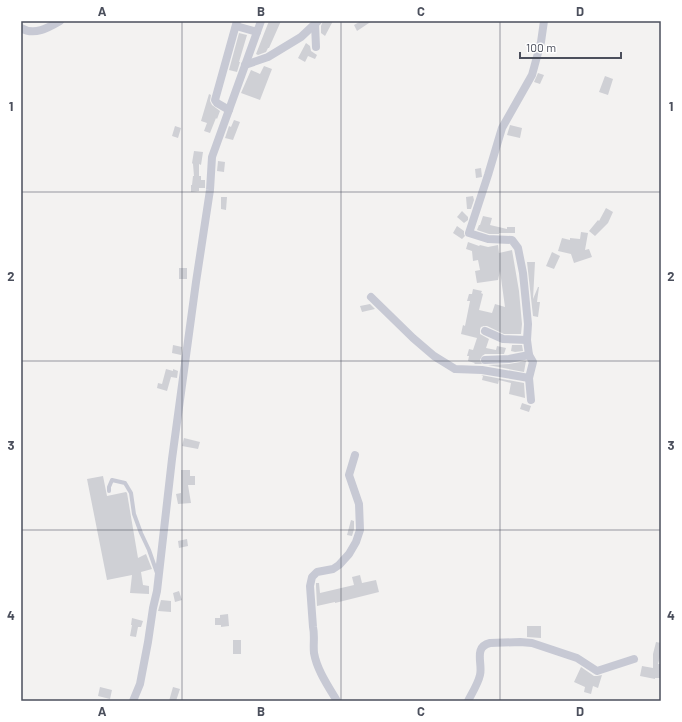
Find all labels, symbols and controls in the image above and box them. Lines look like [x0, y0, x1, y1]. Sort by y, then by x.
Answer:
text: A [98, 3, 107, 19]
text: B [257, 3, 265, 19]
text: C [417, 3, 425, 19]
text: D [576, 3, 584, 19]
scale bar [520, 34, 621, 60]
text: 100 m [526, 40, 556, 54]
text: 1 [9, 98, 13, 114]
text: 1 [669, 98, 673, 114]
text: 2 [7, 268, 15, 284]
text: 2 [667, 268, 675, 284]
text: 3 [7, 437, 15, 453]
text: 3 [667, 437, 675, 453]
text: 4 [7, 607, 15, 623]
text: 4 [667, 607, 675, 623]
text: A [98, 703, 107, 719]
text: B [257, 703, 265, 719]
text: C [417, 703, 425, 719]
text: D [576, 703, 584, 719]

